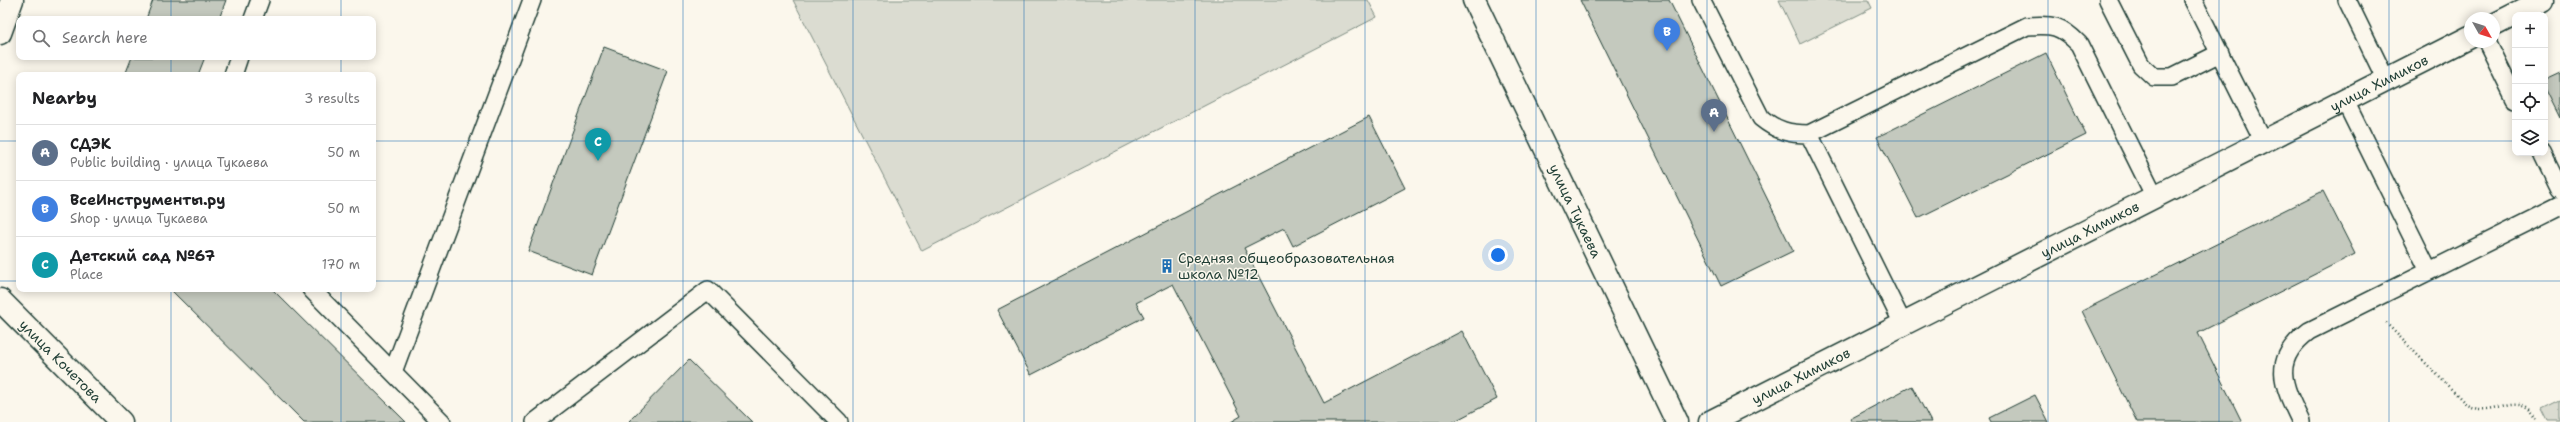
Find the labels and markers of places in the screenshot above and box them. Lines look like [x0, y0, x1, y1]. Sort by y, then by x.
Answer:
pin: B [1654, 18, 1680, 51]
pin: A [1701, 99, 1727, 132]
pin: C [585, 128, 611, 161]
place label: Средняя общеобразовательная школа №12 [1178, 249, 1395, 283]
building icon: Средняя общеобразовательная школа №12 [1159, 258, 1175, 274]

